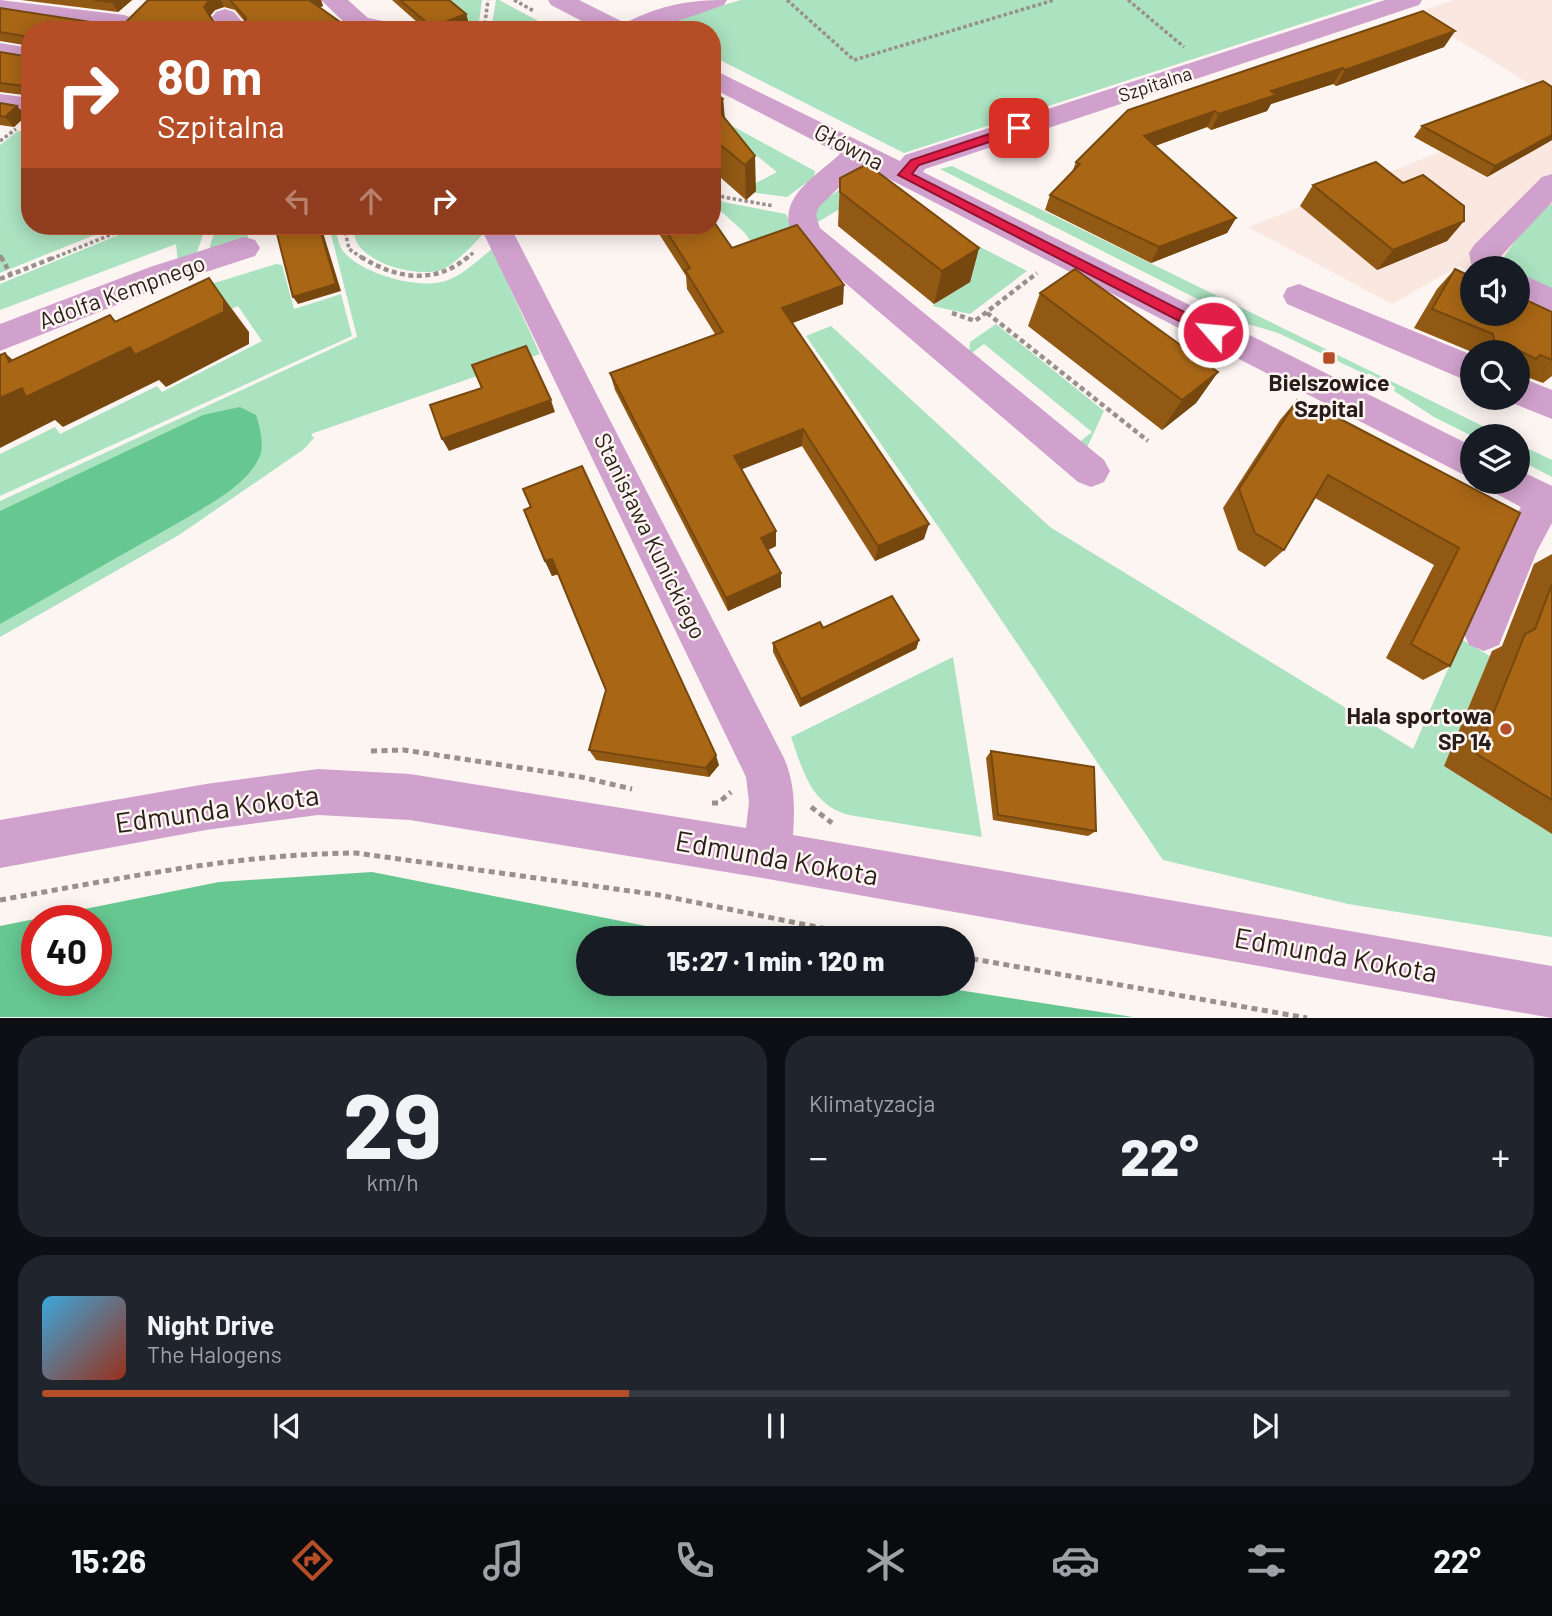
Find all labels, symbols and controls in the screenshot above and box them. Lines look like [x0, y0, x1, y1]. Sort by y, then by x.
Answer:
text: 80 m [157, 46, 262, 105]
icon: right [42, 49, 133, 140]
street label: Szpitalna [1115, 61, 1194, 106]
pin [989, 98, 1049, 158]
text: Szpitalna [157, 106, 285, 144]
icon: arrive [1000, 109, 1038, 147]
street label: Główna [810, 117, 889, 176]
icon: left [279, 182, 317, 220]
icon: ahead [352, 182, 390, 220]
icon: right [425, 182, 463, 220]
street label: Adolfa Kempnego [35, 248, 209, 334]
map controls [1460, 256, 1530, 494]
button: sound [1460, 256, 1530, 326]
position arrow [1176, 295, 1250, 369]
button: search [1460, 340, 1530, 410]
marker: Bielszowice Szpital [1321, 350, 1337, 366]
place label: Bielszowice Szpital [1268, 368, 1390, 422]
button: layers [1460, 424, 1530, 494]
street label: Stanisława Kunickiego [589, 428, 713, 643]
place label: Hala sportowa SP 14 [1346, 701, 1492, 755]
marker: Hala sportowa SP 14 [1498, 721, 1514, 737]
street label: Edmunda Kokota [113, 777, 321, 839]
street label: Edmunda Kokota [673, 822, 881, 892]
speed limit sign: 40 [21, 905, 112, 996]
street label: Edmunda Kokota [1232, 919, 1440, 989]
text: 15:27 · 1 min · 120 m [667, 945, 884, 976]
text: 29 [343, 1068, 442, 1177]
text: Klimatyzacja [809, 1089, 935, 1117]
text: 22° [1120, 1124, 1199, 1186]
text: − [809, 1133, 828, 1179]
text: + [1491, 1133, 1510, 1179]
text: km/h [366, 1168, 419, 1196]
text: Night Drive [147, 1309, 274, 1340]
text: The Halogens [147, 1340, 282, 1368]
icon: previous [268, 1407, 306, 1445]
icon: pause [757, 1407, 795, 1445]
icon: next [1246, 1407, 1284, 1445]
icon: directions [288, 1536, 337, 1585]
icon: music [479, 1536, 528, 1585]
icon: phone [670, 1536, 719, 1585]
icon: climate [861, 1536, 910, 1585]
icon: car [1051, 1536, 1100, 1585]
icon: filters [1242, 1536, 1291, 1585]
text: 15:26 [71, 1541, 146, 1579]
text: 22° [1433, 1541, 1481, 1579]

